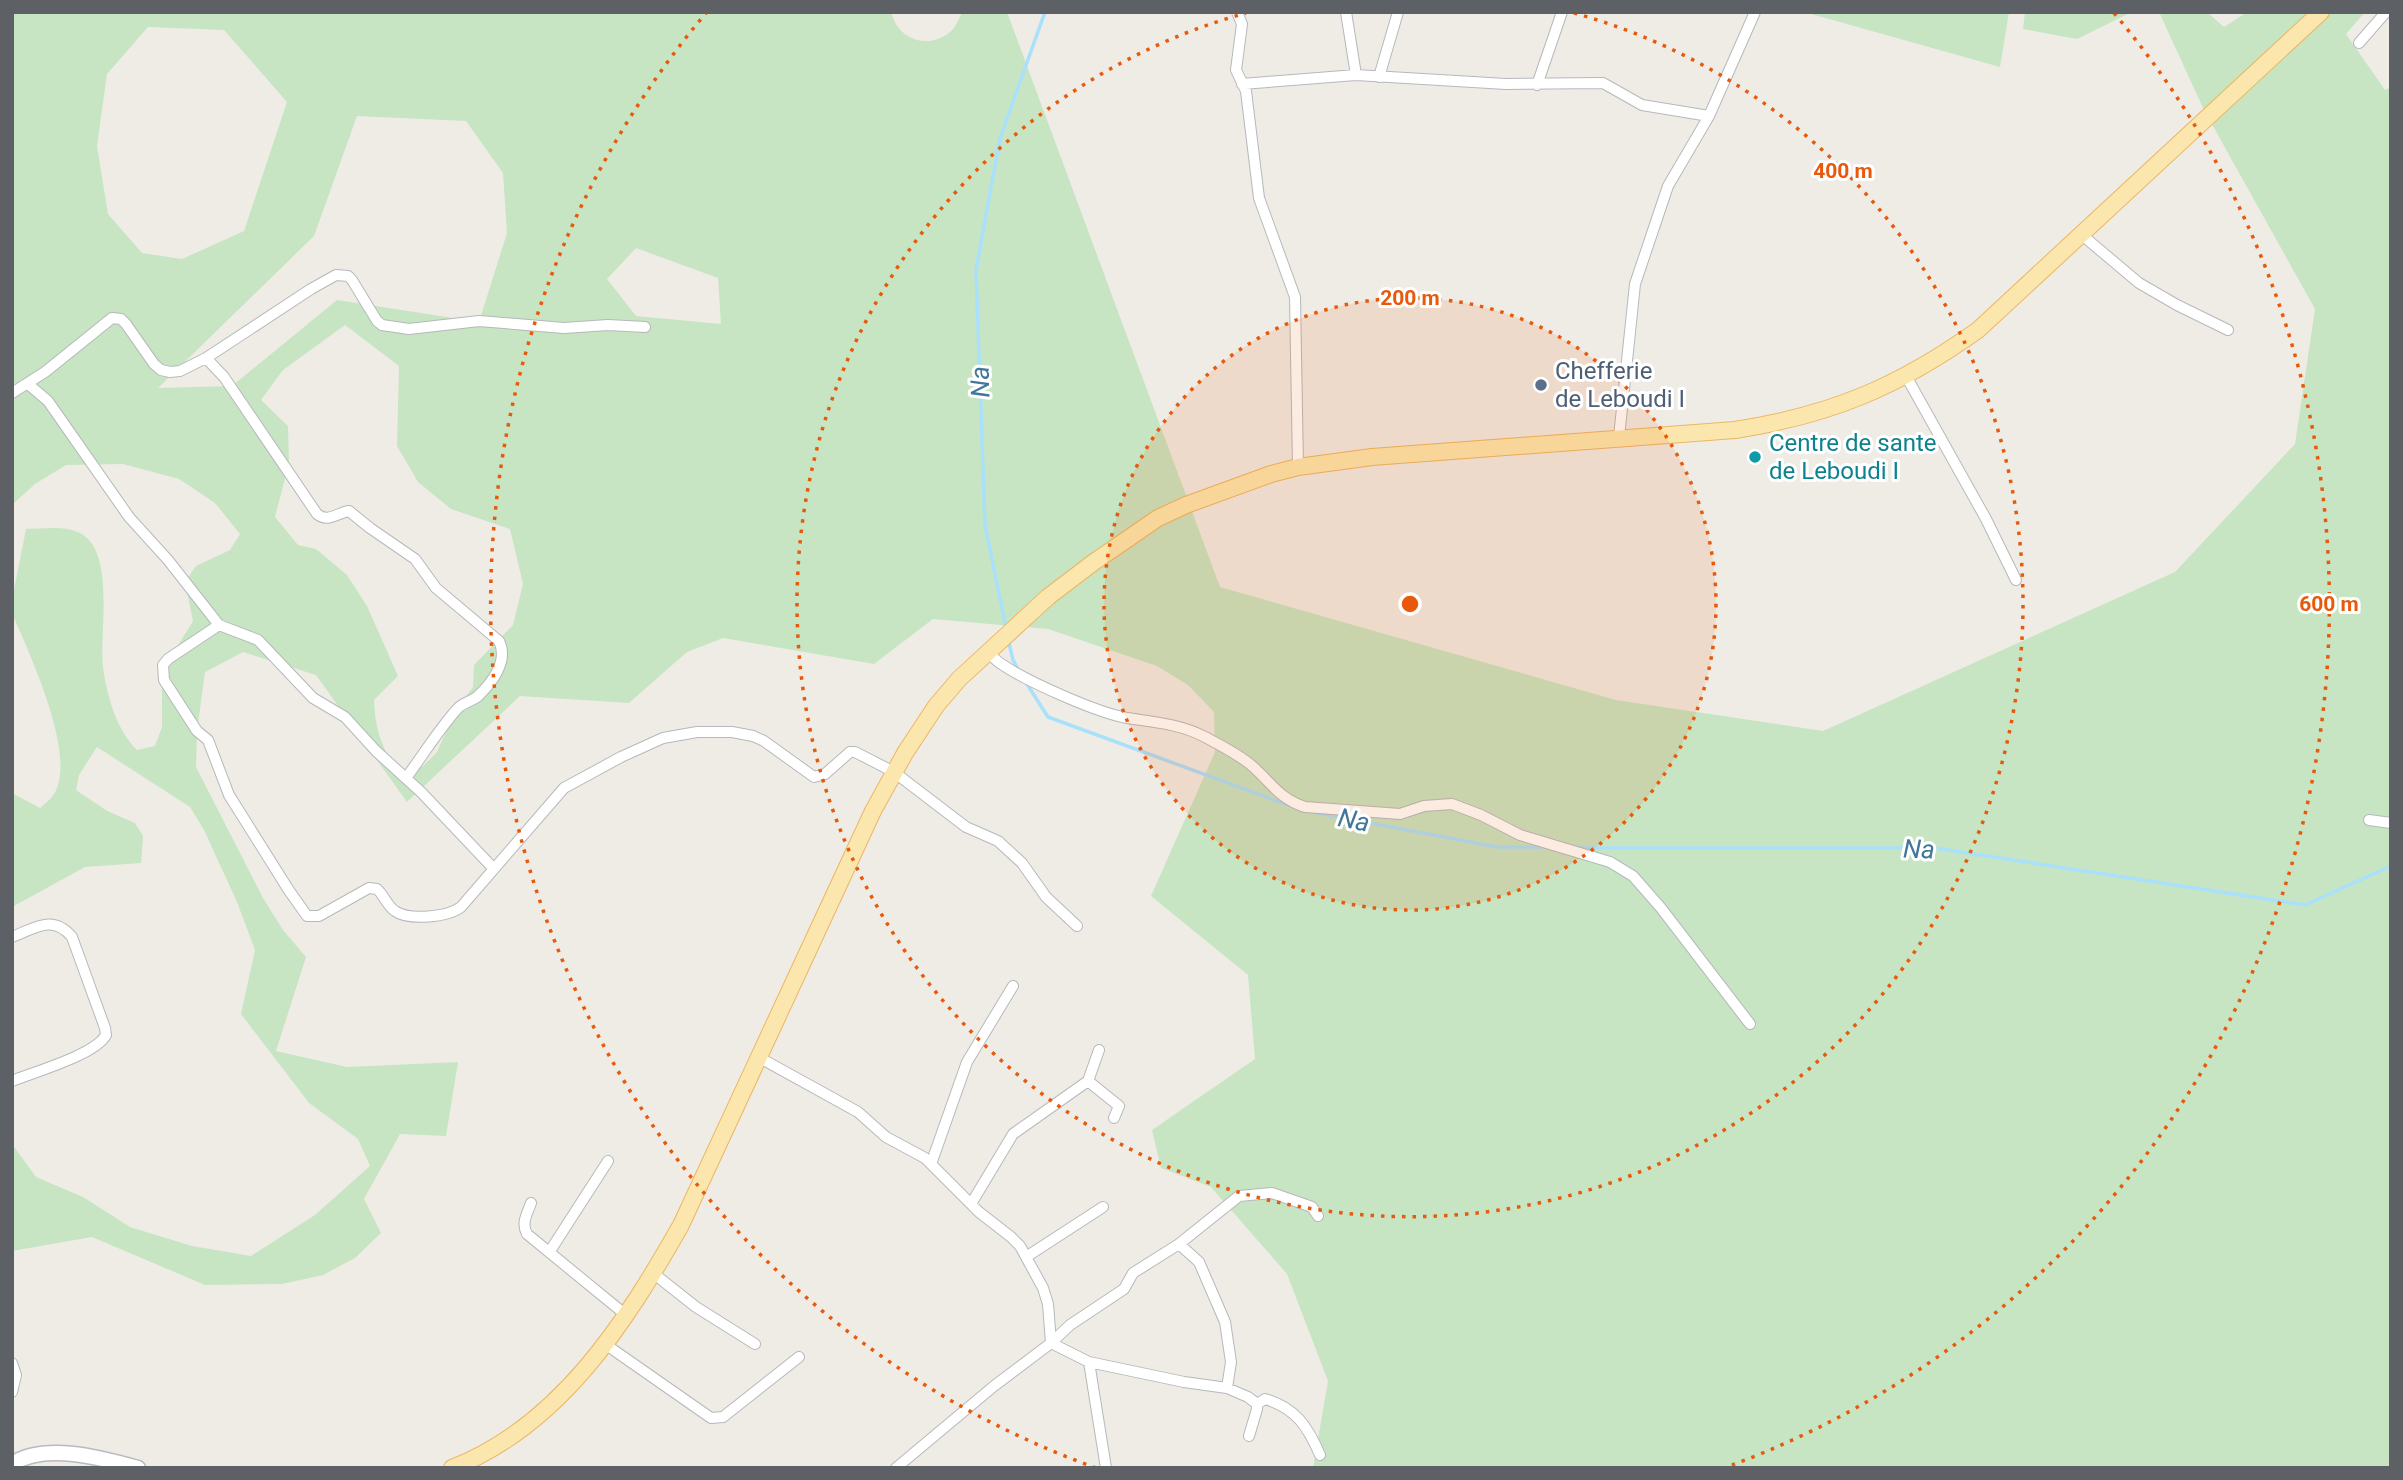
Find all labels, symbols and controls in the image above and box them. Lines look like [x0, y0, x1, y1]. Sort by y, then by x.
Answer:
text: 400 m [1813, 159, 1873, 183]
text: 200 m [1380, 286, 1440, 310]
place label: Chefferie de Leboudi I [1555, 357, 1685, 413]
water label: Na [964, 366, 996, 398]
marker: Chefferie de Leboudi I [1533, 377, 1549, 393]
place label: Centre de sante de Leboudi I [1769, 429, 1937, 485]
marker: Centre de sante de Leboudi I [1747, 449, 1763, 465]
centre of rings [1398, 592, 1422, 616]
text: 600 m [2299, 592, 2359, 616]
water label: Na [1336, 802, 1372, 838]
water label: Na [1903, 833, 1935, 865]

